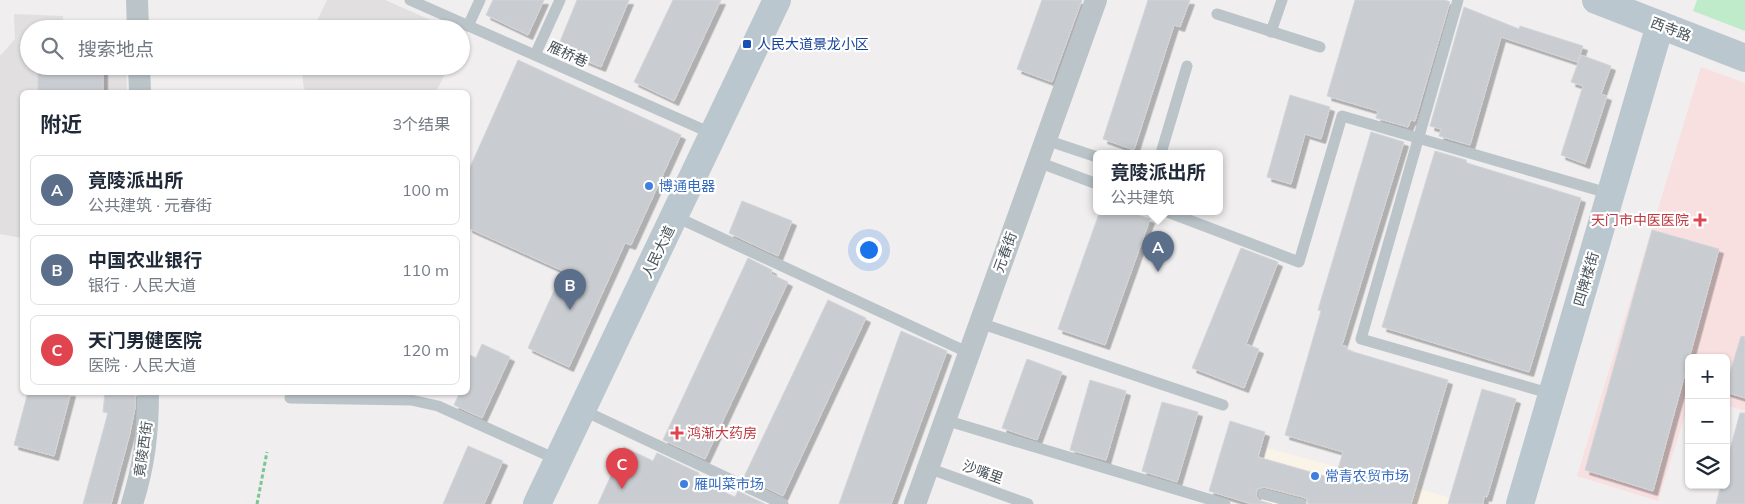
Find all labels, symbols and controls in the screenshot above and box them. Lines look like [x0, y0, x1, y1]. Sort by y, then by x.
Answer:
street label: 西寺路 [1648, 13, 1694, 45]
search box [20, 20, 470, 75]
icon: search [38, 34, 66, 62]
place label: 人民大道景龙小区 [757, 35, 869, 53]
text: 搜索地点 [78, 37, 154, 61]
street label: 雁桥巷 [545, 37, 591, 71]
marker: 人民大道景龙小区 [741, 38, 753, 50]
text: 附近 [40, 111, 82, 137]
text: 3个结果 [392, 114, 450, 134]
popup [1093, 150, 1223, 215]
text: 竟陵派出所 [1110, 160, 1206, 184]
text: 竟陵派出所 [88, 168, 183, 192]
place label: 博通电器 [659, 177, 715, 195]
text: A [51, 180, 63, 200]
text: 100 m [402, 180, 449, 200]
marker: 博通电器 [643, 180, 655, 192]
text: 公共建筑 [1110, 187, 1175, 207]
text: 公共建筑 · 元春街 [88, 195, 212, 215]
place label: 天门市中医医院 [1591, 211, 1689, 229]
marker: 天门市中医医院 [1693, 213, 1707, 227]
street label: 人民大道 [638, 223, 678, 281]
street label: 元春街 [989, 229, 1021, 275]
pin: A [1142, 231, 1174, 272]
your location [856, 237, 882, 263]
text: 中国农业银行 [88, 248, 202, 272]
street label: 四牌楼街 [1570, 250, 1602, 308]
text: B [51, 260, 63, 280]
text: 110 m [402, 260, 449, 280]
pin: B [554, 269, 586, 310]
text: 银行 · 人民大道 [88, 275, 196, 295]
text: 天门男健医院 [88, 328, 202, 352]
text: C [52, 340, 62, 360]
text: 120 m [402, 340, 449, 360]
map controls [1685, 354, 1730, 489]
button: + [1685, 354, 1730, 399]
text: 医院 · 人民大道 [88, 355, 196, 375]
button: − [1685, 399, 1730, 444]
street label: 竟陵西街 [130, 420, 156, 478]
place label: 鸿渐大药房 [687, 424, 757, 442]
marker: 鸿渐大药房 [671, 427, 683, 439]
button: layers [1685, 444, 1730, 489]
pin: C [606, 448, 638, 489]
street label: 沙嘴里 [960, 456, 1006, 488]
place label: 常青农贸市场 [1325, 467, 1409, 485]
marker: 常青农贸市场 [1309, 470, 1321, 482]
place label: 雁叫菜市场 [694, 475, 764, 493]
marker: 雁叫菜市场 [678, 478, 690, 490]

